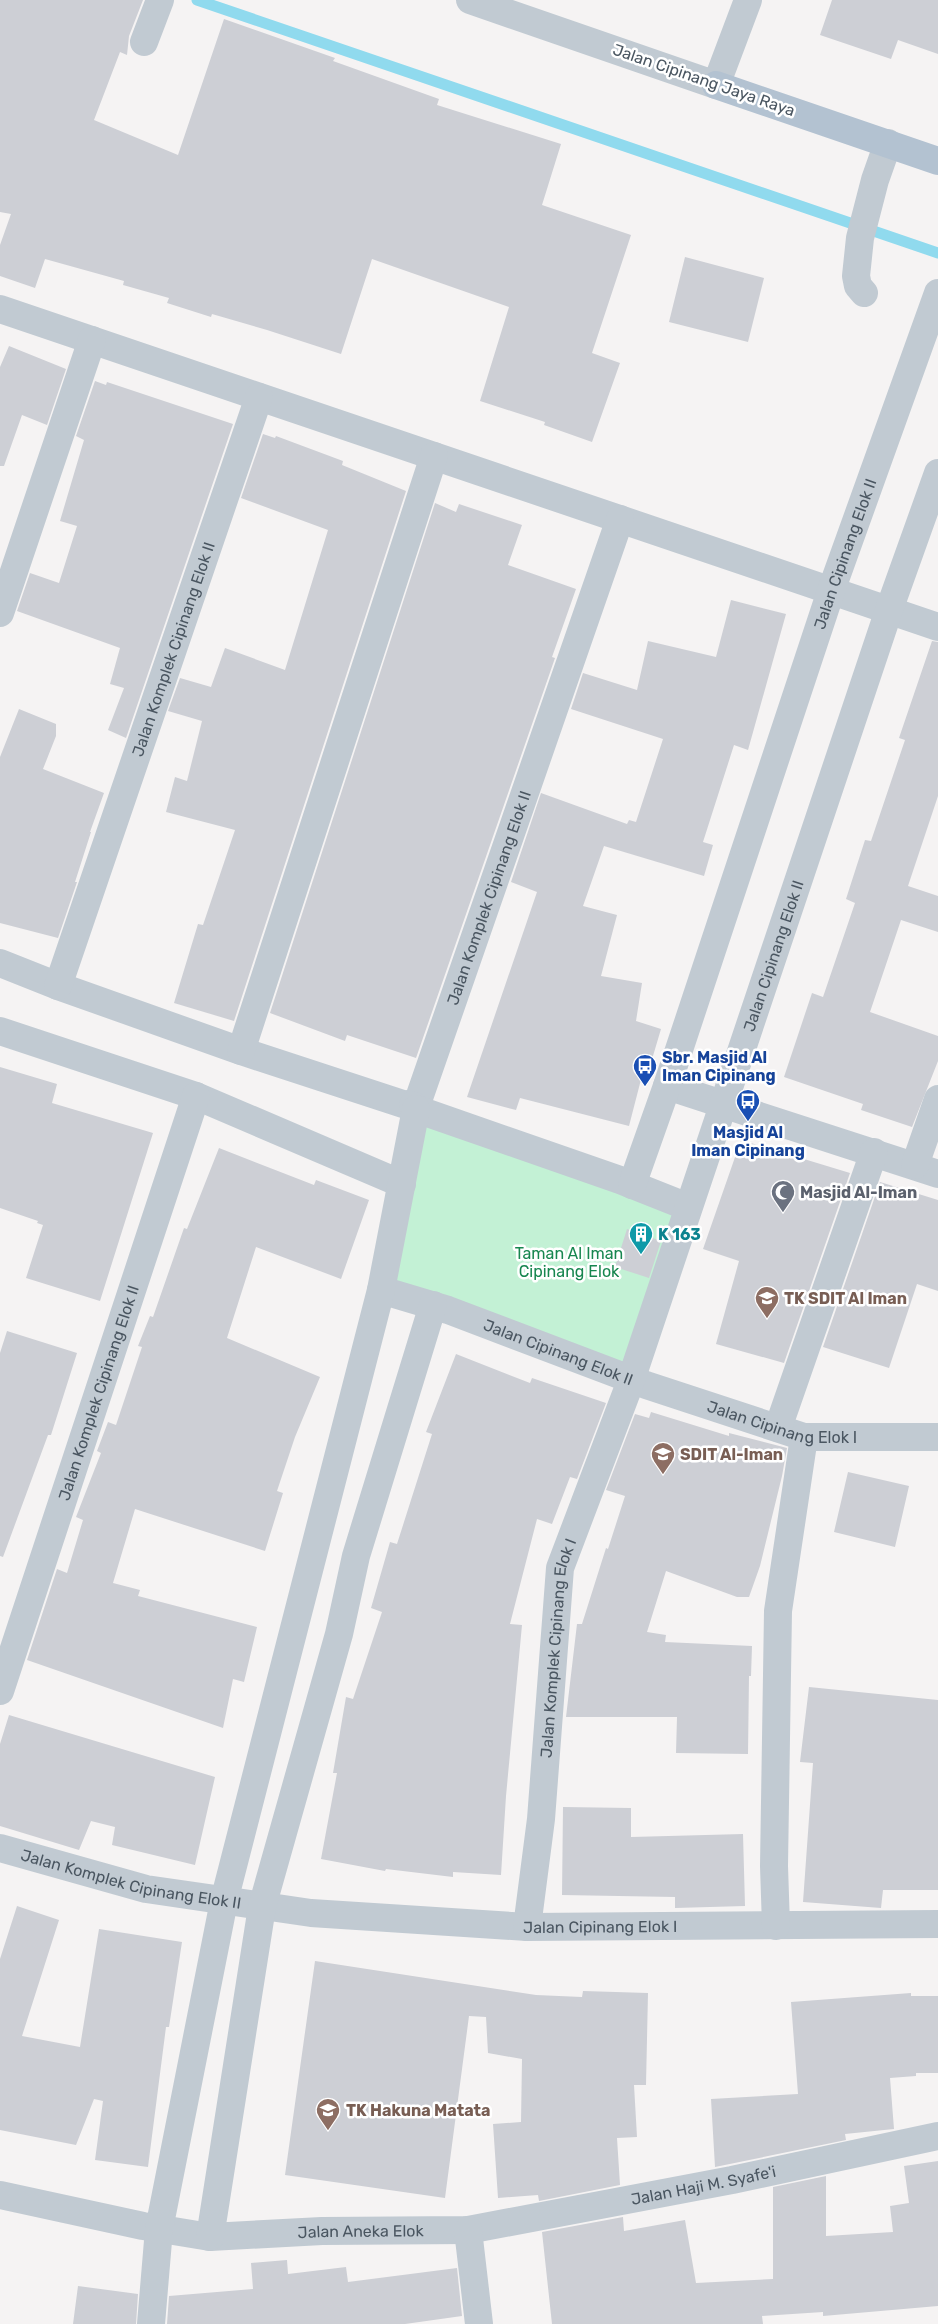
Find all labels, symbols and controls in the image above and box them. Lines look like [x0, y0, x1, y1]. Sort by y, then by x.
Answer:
street label: Jalan Cipinang Jaya Raya [610, 40, 798, 120]
street label: Jalan Cipinang Elok II [809, 476, 880, 632]
street label: Jalan Komplek Cipinang Elok II [128, 539, 218, 759]
street label: Jalan Komplek Cipinang Elok II [443, 788, 534, 1007]
street label: Jalan Cipinang Elok II [739, 878, 807, 1034]
place label: Sbr. Masjid Al Iman Cipinang [662, 1048, 776, 1085]
bus stop icon: Sbr. Masjid Al Iman Cipinang [632, 1053, 658, 1087]
bus stop icon: Masjid Al Iman Cipinang [735, 1088, 761, 1122]
place label: Masjid Al Iman Cipinang [691, 1123, 805, 1160]
mosque icon: Masjid Al-Iman [770, 1179, 796, 1213]
place label: Masjid Al-Iman [800, 1183, 917, 1202]
building icon: K 163 [628, 1221, 654, 1255]
place label: K 163 [658, 1225, 701, 1244]
park label: Taman Al Iman Cipinang Elok [515, 1244, 623, 1281]
street label: Jalan Komplek Cipinang Elok II [54, 1283, 143, 1503]
school or university icon: TK SDIT Al Iman [754, 1285, 780, 1319]
place label: TK SDIT Al Iman [784, 1289, 907, 1308]
street label: Jalan Cipinang Elok II [481, 1315, 636, 1389]
street label: Jalan Cipinang Elok I [705, 1396, 857, 1447]
school or university icon: SDIT Al-Iman [650, 1441, 676, 1475]
place label: SDIT Al-Iman [680, 1445, 783, 1464]
street label: Jalan Komplek Cipinang Elok I [536, 1536, 580, 1758]
street label: Jalan Komplek Cipinang Elok II [19, 1845, 242, 1912]
street label: Jalan Cipinang Elok I [523, 1916, 677, 1937]
school or university icon: TK Hakuna Matata [315, 2097, 341, 2131]
place label: TK Hakuna Matata [346, 2101, 490, 2120]
street label: Jalan Haji M. Syafe'i [629, 2161, 778, 2208]
street label: Jalan Aneka Elok [297, 2221, 425, 2242]

